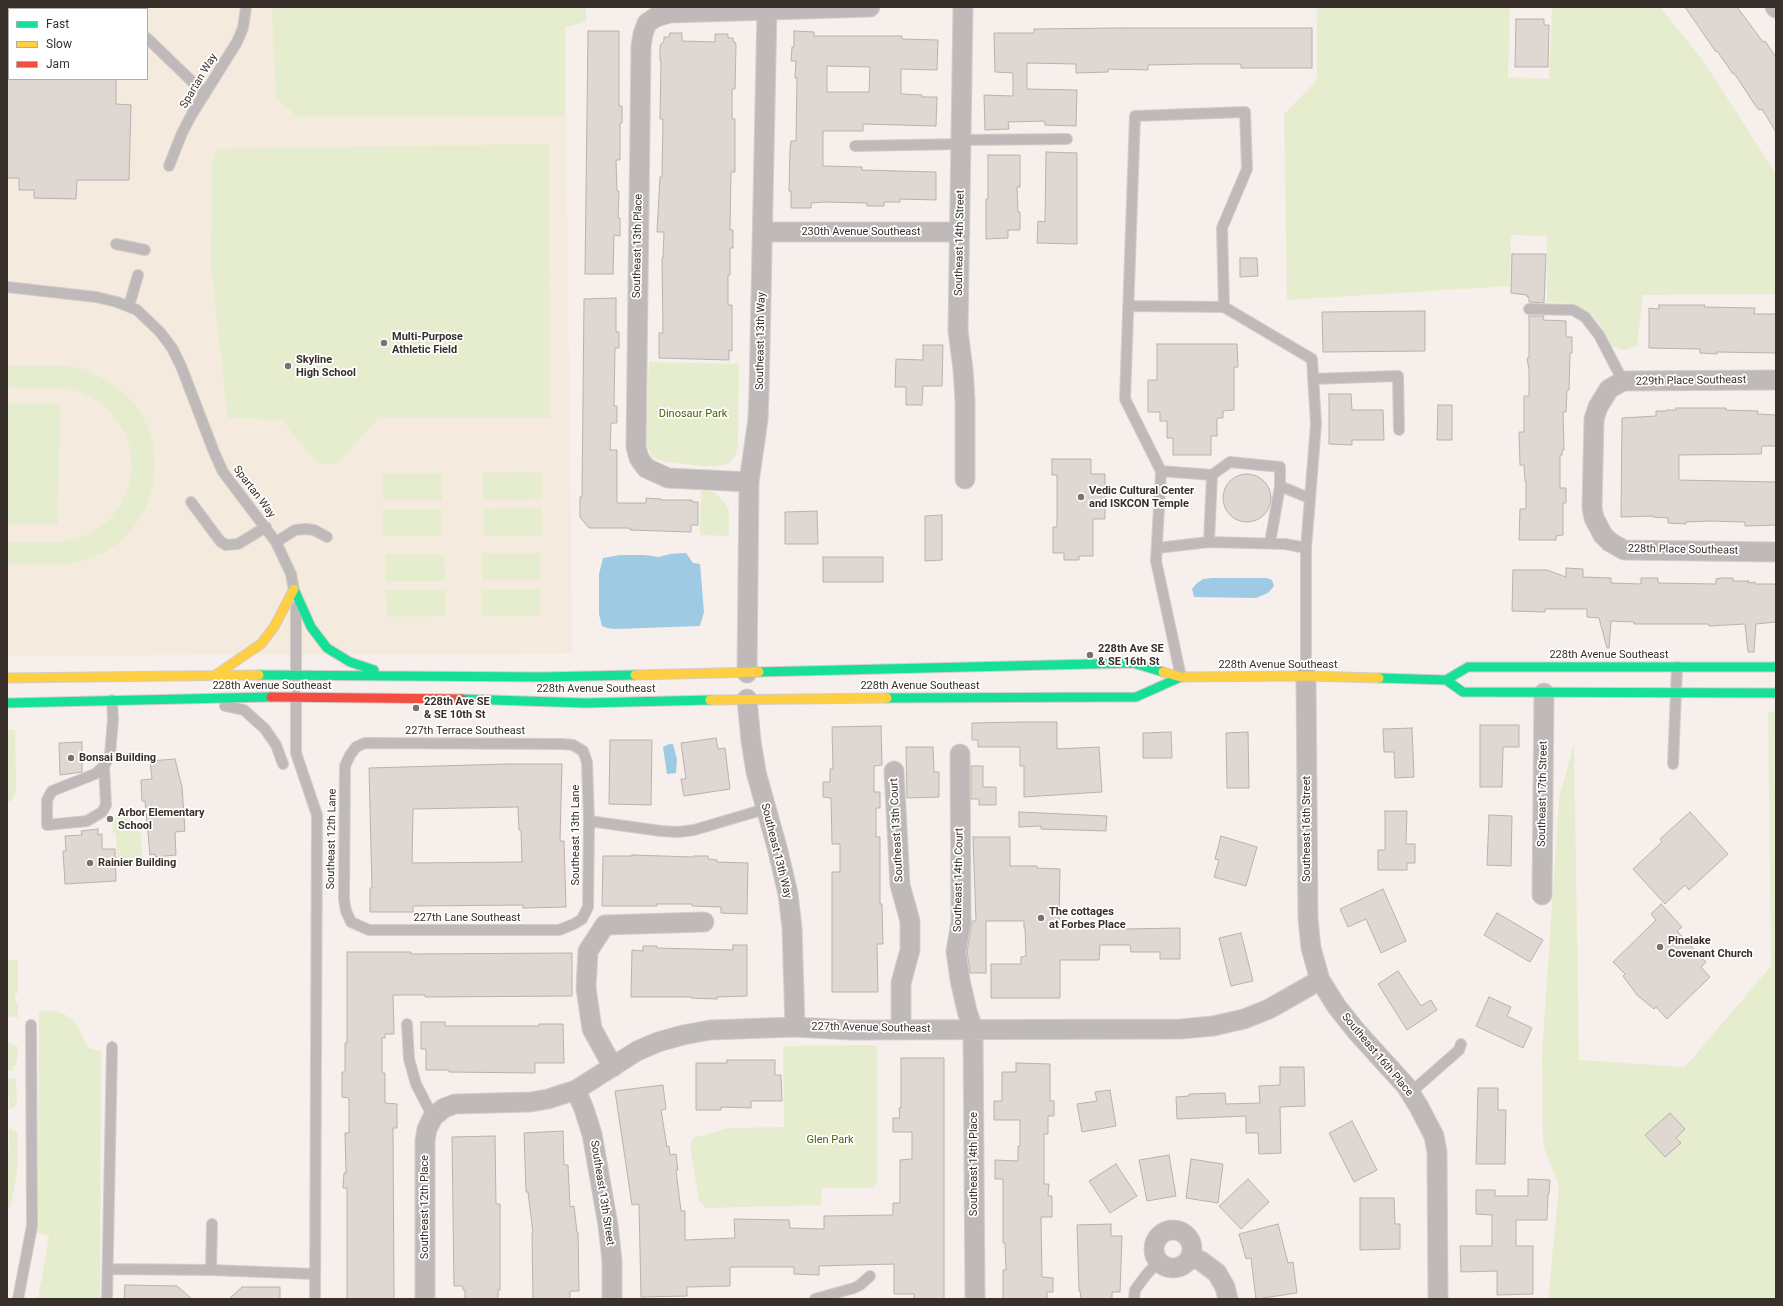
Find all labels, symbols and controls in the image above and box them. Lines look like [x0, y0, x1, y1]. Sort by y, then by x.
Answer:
legend [8, 8, 148, 80]
text: Fast [46, 17, 69, 31]
text: Slow [46, 37, 72, 51]
street label: Spartan Way [177, 51, 221, 111]
text: Jam [46, 57, 70, 71]
street label: Southeast 14th Street [952, 190, 968, 296]
street label: Southeast 13th Place [630, 194, 646, 298]
street label: 230th Avenue Southeast [801, 225, 921, 239]
street label: Southeast 13th Way [754, 292, 768, 390]
place label: Multi-Purpose Athletic Field [392, 330, 463, 356]
marker: Multi-Purpose Athletic Field [379, 338, 389, 348]
place label: Skyline High School [296, 353, 356, 379]
marker: Skyline High School [283, 361, 293, 371]
street label: 229th Place Southeast [1636, 373, 1746, 389]
park label: Dinosaur Park [659, 407, 727, 421]
street label: Spartan Way [230, 463, 278, 521]
place label: Vedic Cultural Center and ISKCON Temple [1089, 484, 1194, 510]
marker: Vedic Cultural Center and ISKCON Temple [1076, 492, 1086, 502]
street label: 228th Place Southeast [1628, 542, 1738, 558]
place label: 228th Ave SE & SE 16th St [1098, 642, 1164, 668]
street label: 228th Avenue Southeast [1549, 648, 1669, 662]
marker: 228th Ave SE & SE 16th St [1085, 650, 1095, 660]
street label: 228th Avenue Southeast [1218, 658, 1338, 672]
street label: 228th Avenue Southeast [212, 679, 332, 693]
street label: 228th Avenue Southeast [860, 679, 980, 693]
street label: 228th Avenue Southeast [536, 682, 656, 696]
place label: 228th Ave SE & SE 10th St [424, 695, 490, 721]
marker: 228th Ave SE & SE 10th St [411, 703, 421, 713]
street label: 227th Terrace Southeast [405, 724, 525, 738]
street label: Southeast 17th Street [1535, 741, 1551, 847]
place label: Bonsai Building [79, 751, 156, 765]
marker: Bonsai Building [66, 753, 76, 763]
street label: Southeast 16th Street [1300, 776, 1314, 882]
street label: Southeast 13th Court [888, 778, 906, 882]
street label: Southeast 13th Lane [569, 785, 583, 885]
street label: Southeast 12th Lane [325, 788, 339, 890]
street label: Southeast 13th Way [758, 802, 794, 900]
place label: Arbor Elementary School [118, 806, 205, 832]
marker: Arbor Elementary School [105, 814, 115, 824]
street label: Southeast 14th Court [951, 828, 967, 932]
place label: Rainier Building [98, 856, 176, 870]
marker: Rainier Building [85, 858, 95, 868]
place label: The cottages at Forbes Place [1049, 905, 1126, 931]
street label: 227th Lane Southeast [413, 911, 521, 925]
marker: The cottages at Forbes Place [1036, 913, 1046, 923]
place label: Pinelake Covenant Church [1668, 934, 1753, 960]
marker: Pinelake Covenant Church [1655, 942, 1665, 952]
street label: Southeast 16th Place [1338, 1011, 1416, 1099]
street label: 227th Avenue Southeast [811, 1020, 931, 1036]
street label: Southeast 14th Place [967, 1112, 981, 1216]
park label: Glen Park [807, 1133, 853, 1147]
street label: Southeast 13th Street [587, 1140, 617, 1246]
street label: Southeast 12th Place [418, 1155, 432, 1259]

